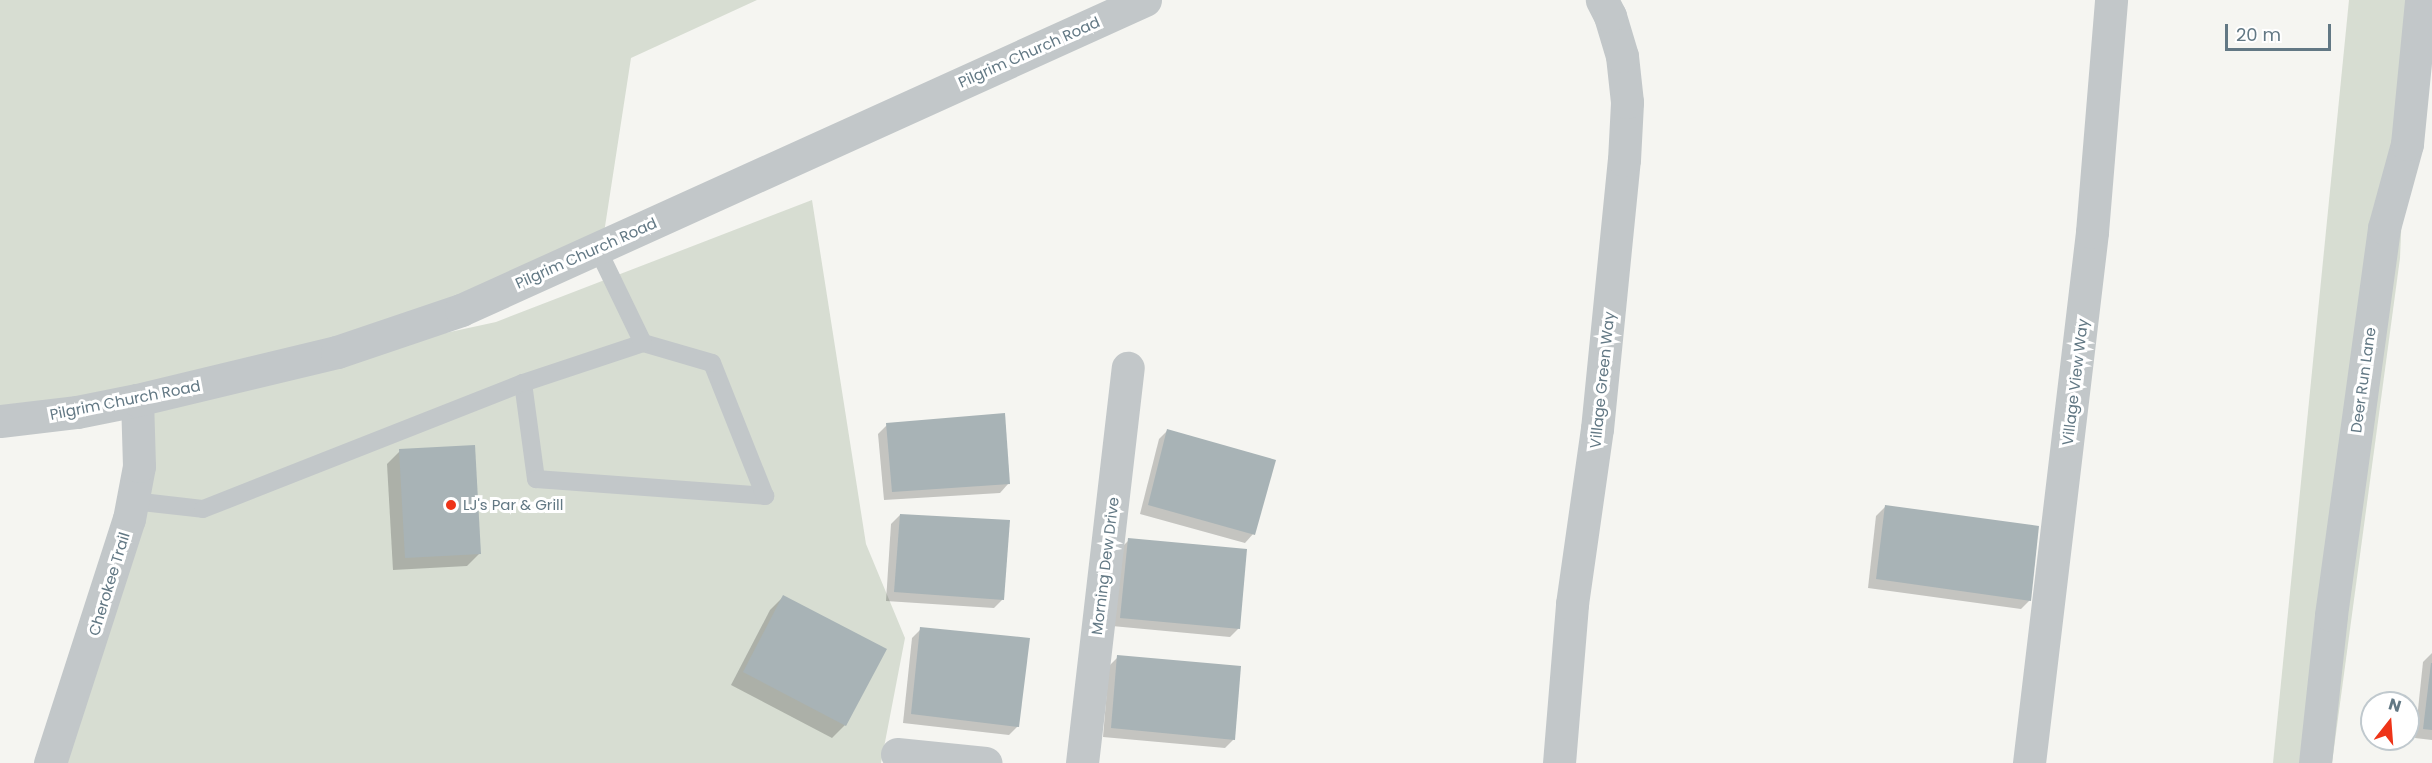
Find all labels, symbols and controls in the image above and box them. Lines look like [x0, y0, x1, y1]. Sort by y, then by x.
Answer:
scale bar [2228, 12, 2334, 50]
street label: Pilgrim Church Road [955, 13, 1103, 91]
text: 20 m [2236, 22, 2281, 47]
street label: Pilgrim Church Road [512, 214, 660, 292]
street label: Village Green Way [1586, 311, 1618, 449]
street label: Village View Way [2058, 318, 2092, 446]
street label: Deer Run Lane [2347, 326, 2379, 434]
street label: Pilgrim Church Road [48, 377, 202, 423]
place label: LJ's Par & Grill [463, 496, 563, 514]
street label: Morning Dew Drive [1088, 496, 1122, 636]
marker: LJ's Par & Grill [444, 498, 458, 512]
street label: Cherokee Trail [85, 530, 133, 638]
north arrow [2360, 691, 2420, 751]
text: N [2386, 692, 2404, 718]

